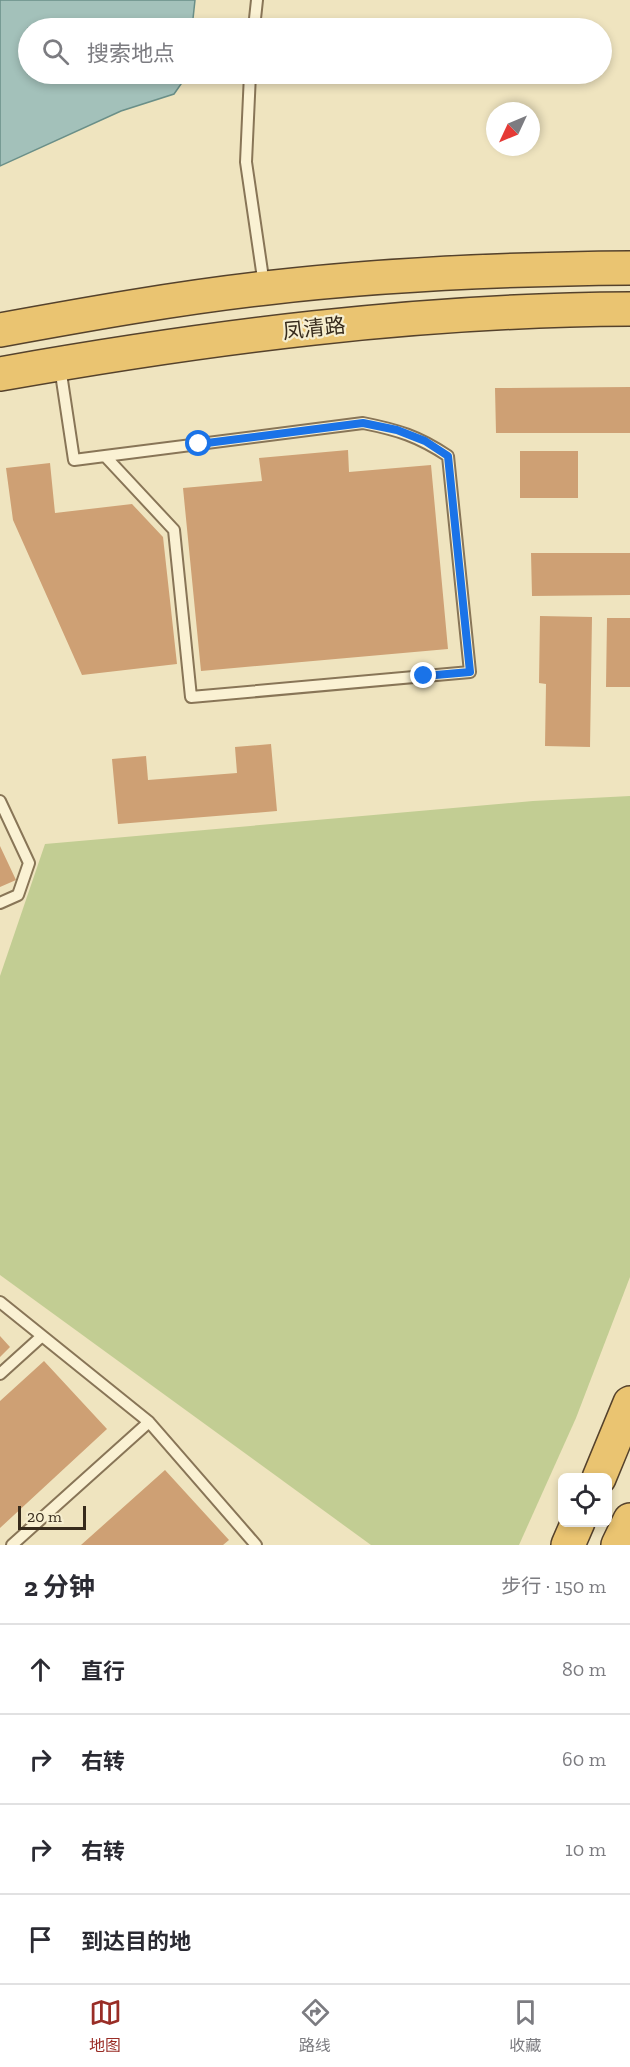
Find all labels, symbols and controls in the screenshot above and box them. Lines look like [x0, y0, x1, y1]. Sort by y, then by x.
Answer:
search box [18, 18, 612, 84]
icon: search [39, 35, 72, 68]
text: 搜索地点 [87, 40, 175, 67]
north arrow [486, 102, 540, 156]
street label: 凤清路 [281, 312, 347, 344]
route start [185, 430, 211, 456]
route end [410, 662, 436, 688]
map controls [558, 1473, 612, 1527]
button: locate [558, 1473, 612, 1527]
scale bar [18, 1503, 86, 1530]
text: 20 m [27, 1507, 62, 1526]
text: 2 分钟 [24, 1571, 95, 1603]
text: 步行 · 150 m [501, 1574, 606, 1598]
icon: ahead [24, 1653, 57, 1686]
text: 80 m [562, 1657, 606, 1681]
text: 直行 [81, 1658, 125, 1685]
icon: right [24, 1743, 57, 1776]
text: 60 m [562, 1747, 606, 1771]
text: 右转 [81, 1748, 125, 1775]
icon: right [24, 1833, 57, 1866]
text: 10 m [565, 1837, 606, 1861]
text: 右转 [81, 1838, 125, 1865]
icon: arrive [24, 1923, 57, 1956]
text: 到达目的地 [81, 1928, 191, 1955]
tab: 地图 [89, 1996, 122, 2056]
tab: 路线 [299, 1996, 332, 2056]
tab: 收藏 [509, 1996, 542, 2056]

